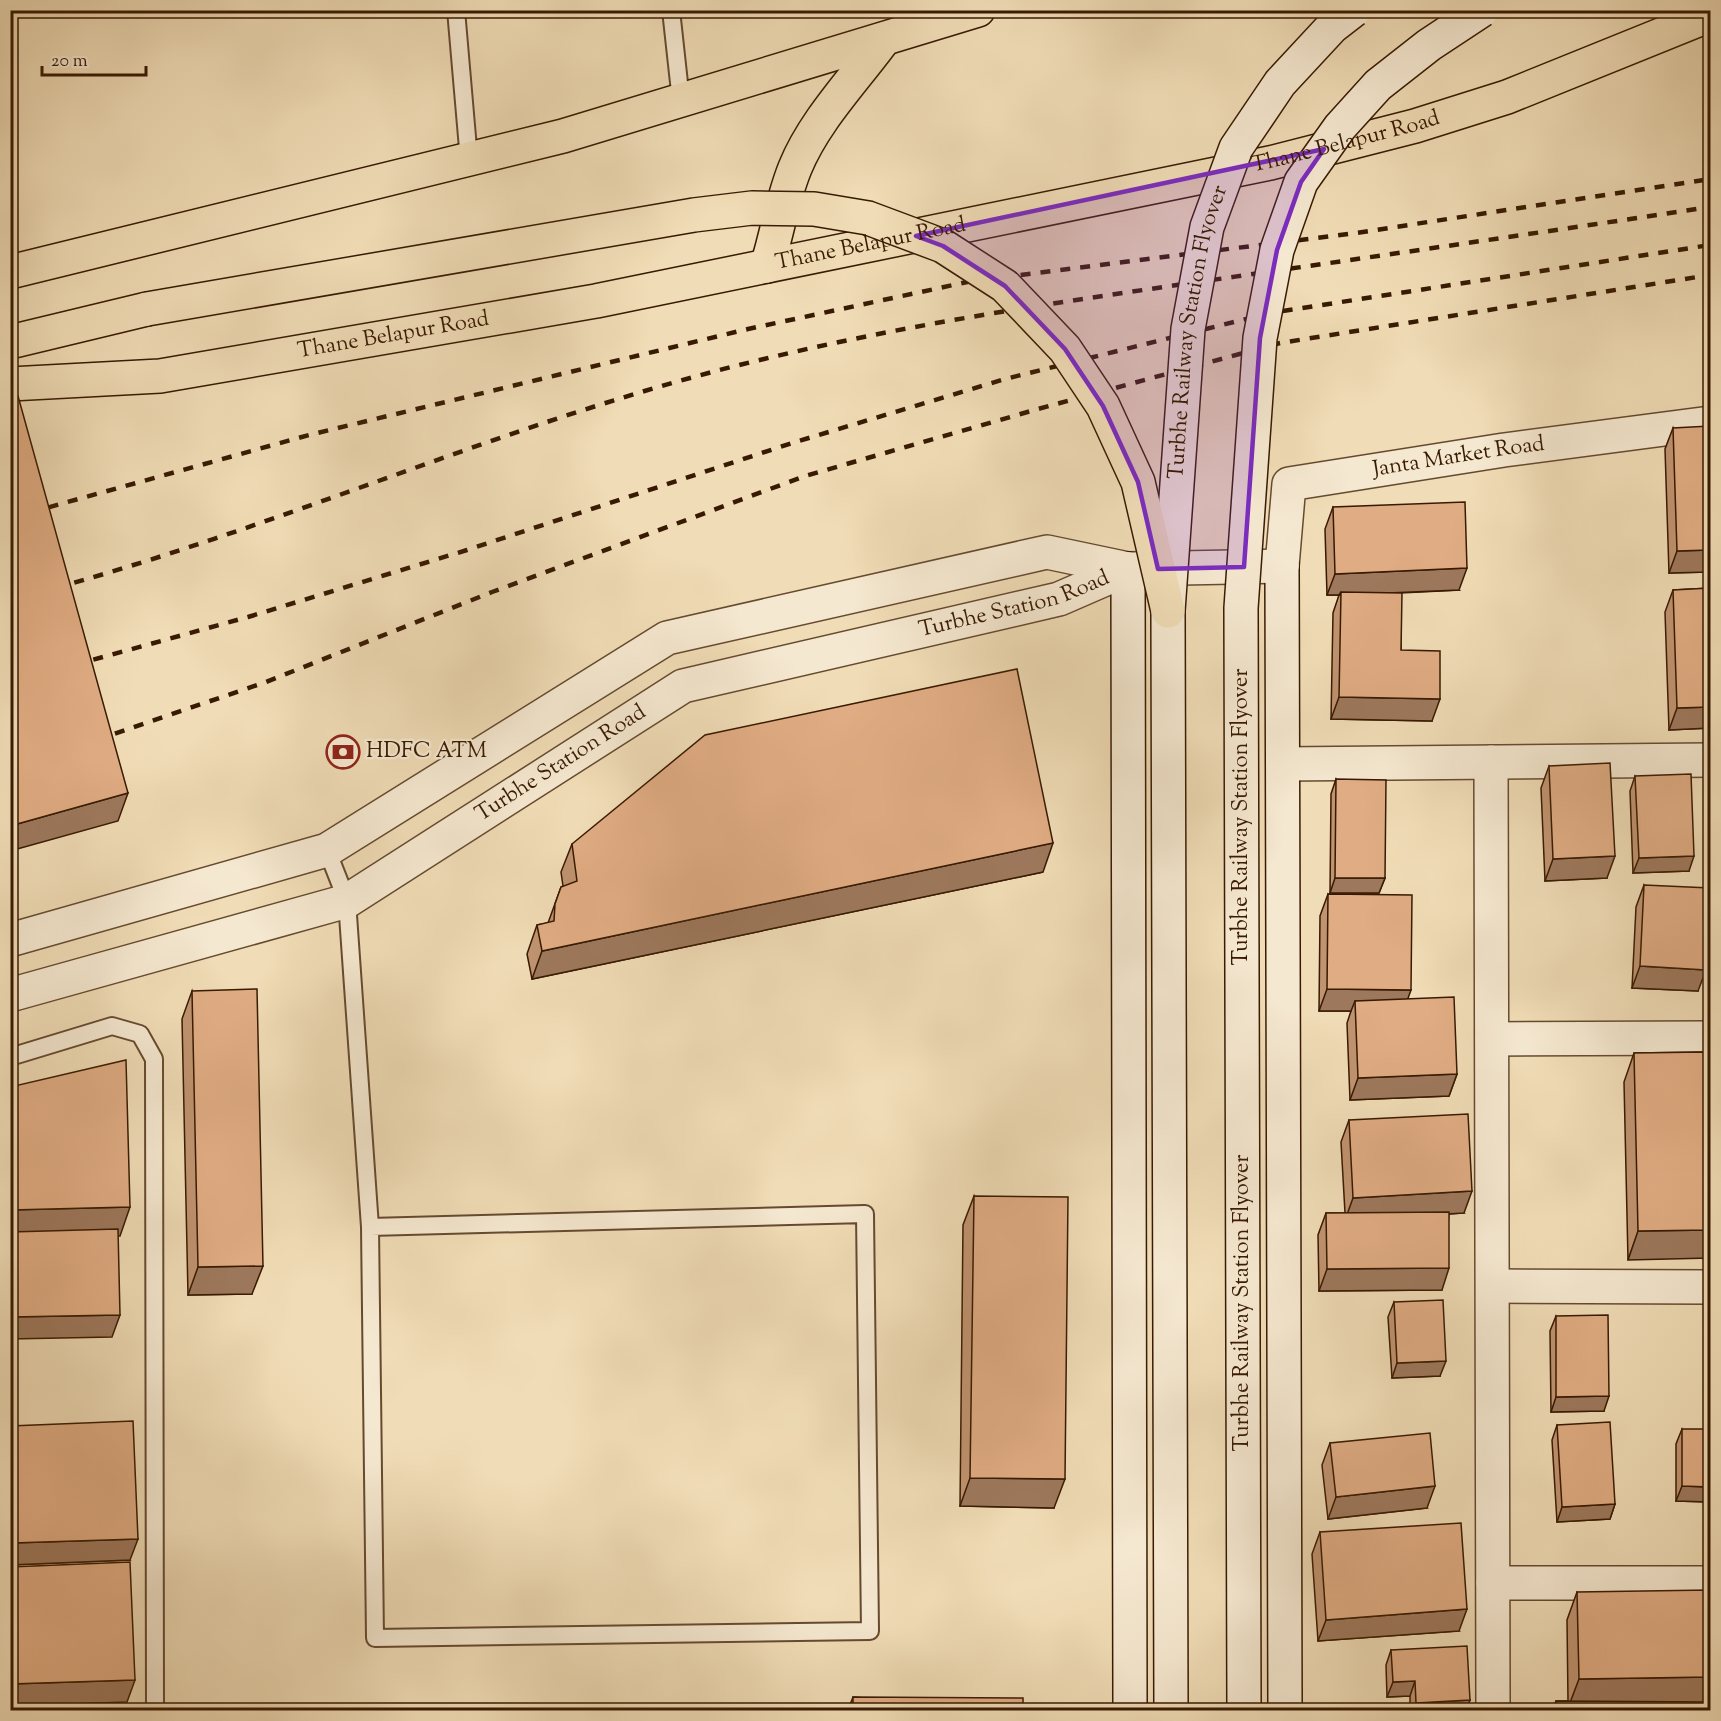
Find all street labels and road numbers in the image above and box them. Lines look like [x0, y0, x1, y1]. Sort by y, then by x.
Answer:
street label: Thane Belapur Road [1249, 103, 1444, 182]
street label: Turbhe Railway Station Flyover [1161, 181, 1237, 480]
street label: Thane Belapur Road [773, 210, 969, 280]
street label: Thane Belapur Road [295, 304, 492, 368]
street label: Janta Market Road [1369, 429, 1546, 487]
street label: Turbhe Station Road [916, 563, 1115, 647]
street label: Turbhe Railway Station Flyover [1226, 668, 1258, 966]
street label: Turbhe Station Road [469, 697, 653, 831]
street label: Turbhe Railway Station Flyover [1227, 1154, 1259, 1452]

